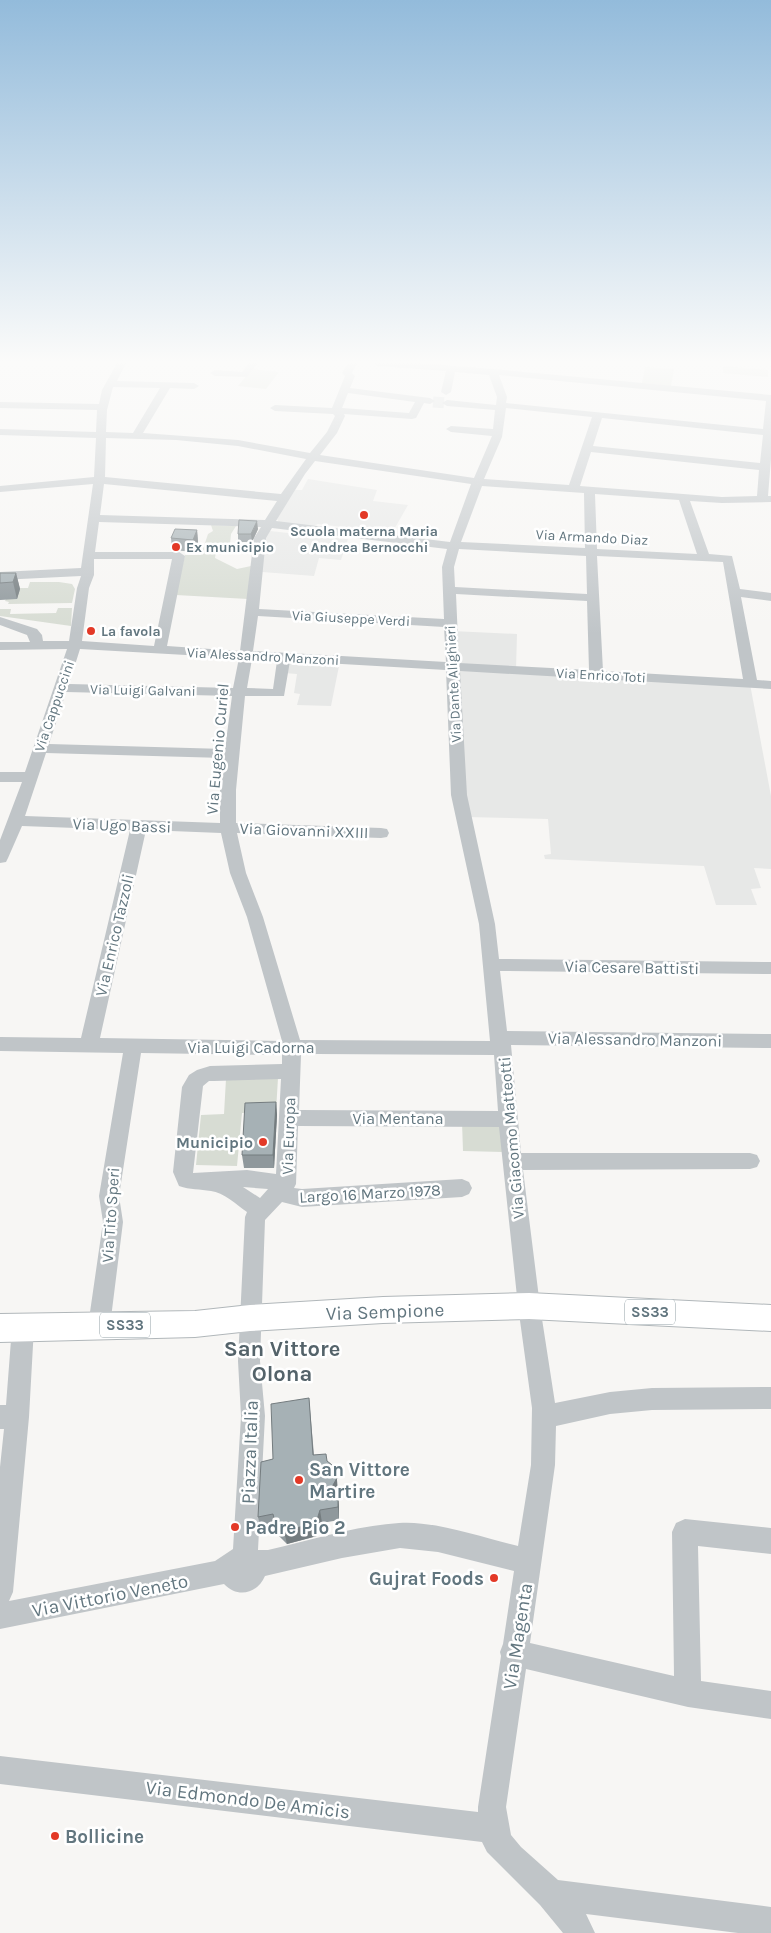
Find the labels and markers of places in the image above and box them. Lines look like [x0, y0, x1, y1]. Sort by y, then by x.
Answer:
marker: Scuola materna Maria e Andrea Bernocchi [358, 509, 370, 521]
place label: Scuola materna Maria e Andrea Bernocchi [290, 523, 438, 556]
place label: Ex municipio [186, 539, 274, 556]
marker: Ex municipio [170, 541, 182, 553]
place label: La favola [101, 623, 161, 640]
marker: La favola [85, 625, 97, 637]
place label: Municipio [176, 1133, 253, 1152]
marker: Municipio [257, 1136, 269, 1148]
place label: San Vittore Martire [309, 1459, 410, 1503]
marker: San Vittore Martire [293, 1474, 305, 1486]
place label: Padre Pio 2 [245, 1517, 345, 1539]
marker: Padre Pio 2 [229, 1521, 241, 1533]
place label: Gujrat Foods [369, 1568, 484, 1590]
marker: Gujrat Foods [488, 1572, 500, 1584]
place label: Bollicine [65, 1826, 144, 1848]
marker: Bollicine [49, 1830, 61, 1842]

